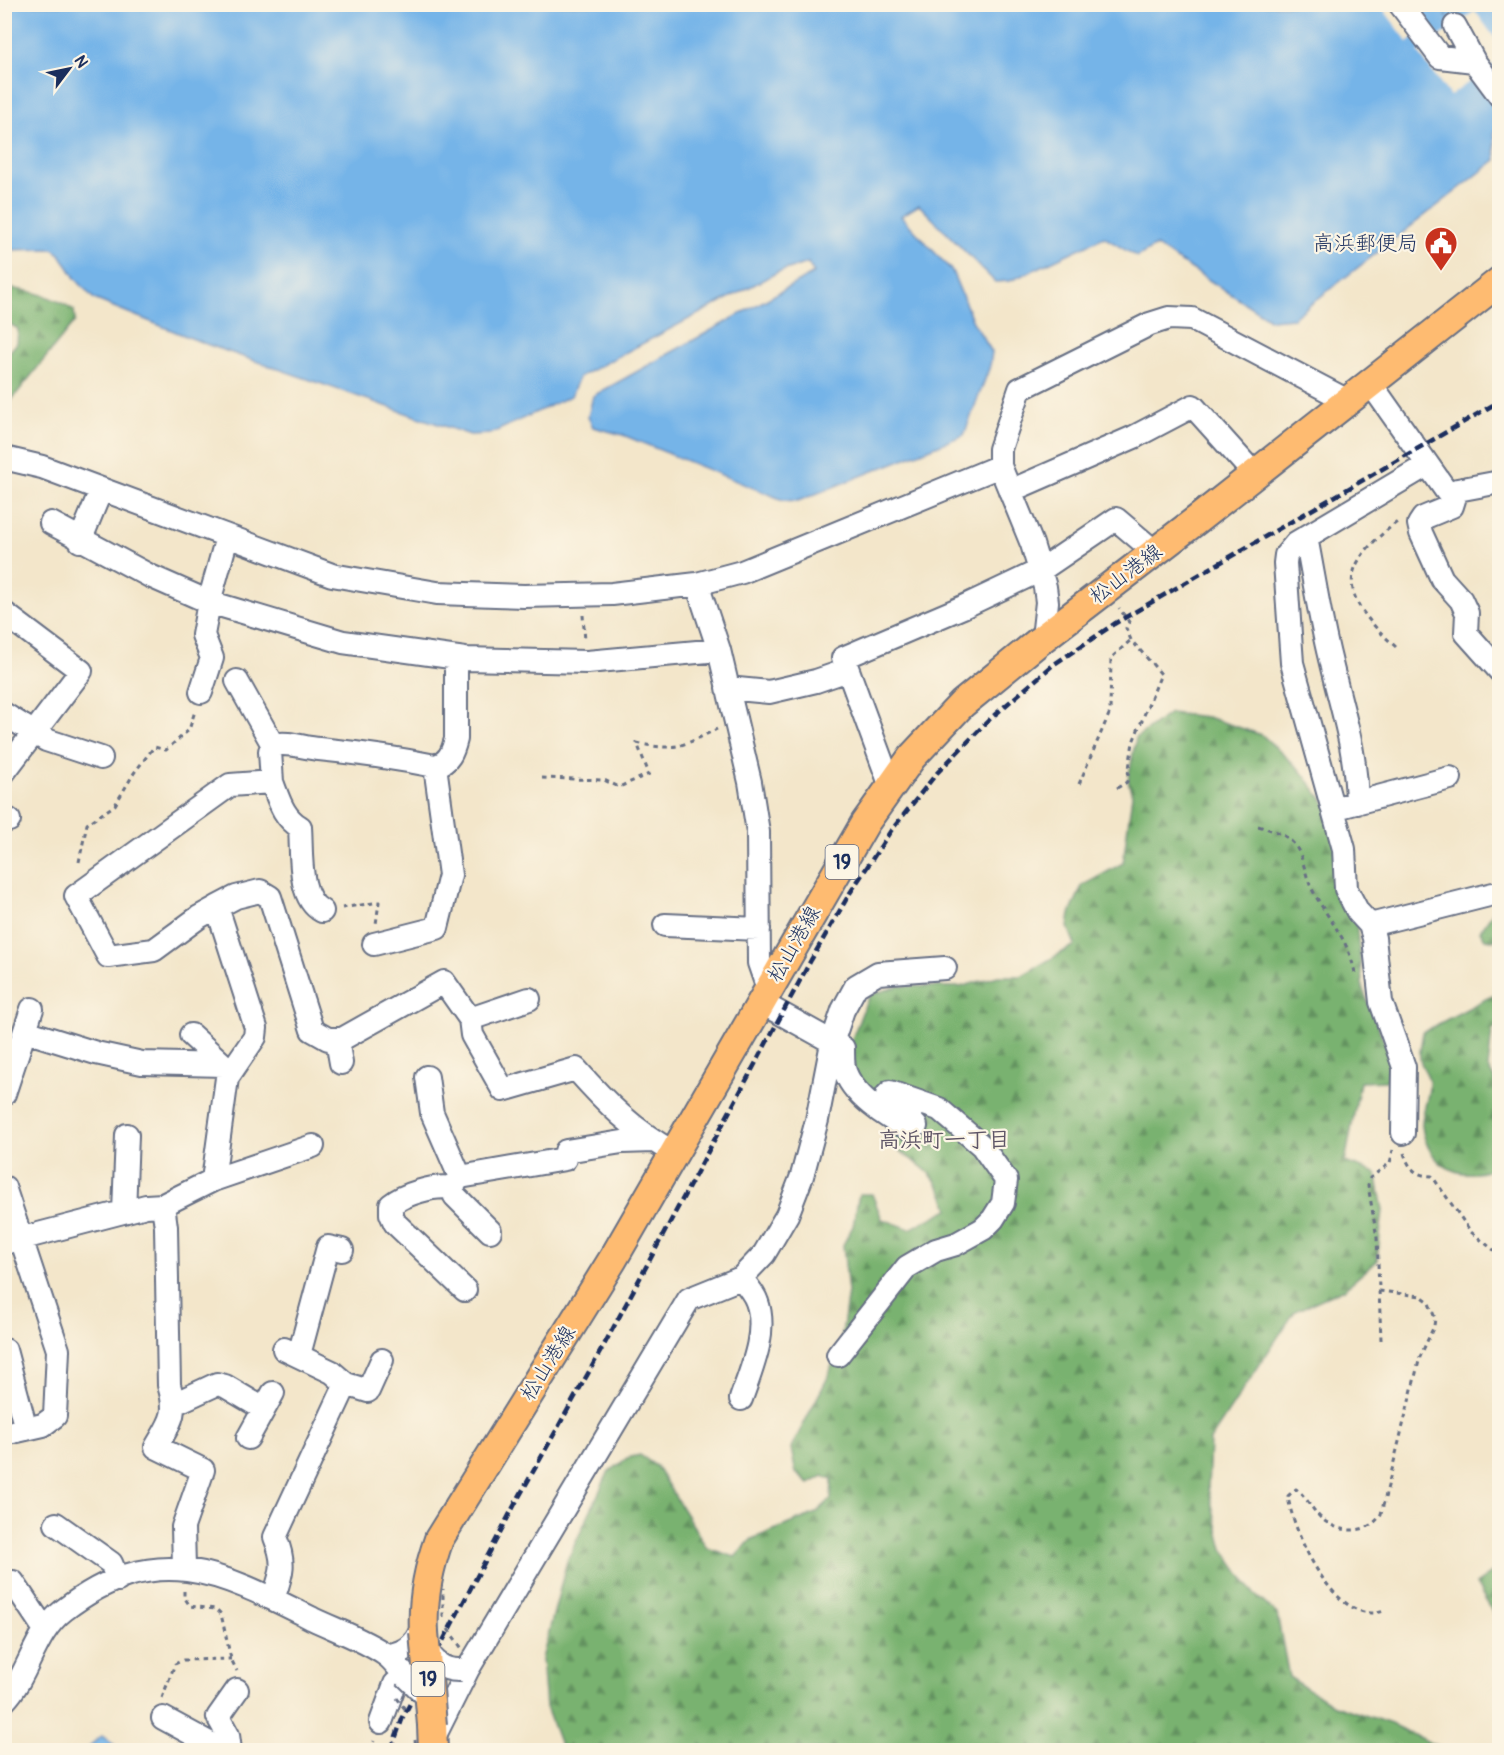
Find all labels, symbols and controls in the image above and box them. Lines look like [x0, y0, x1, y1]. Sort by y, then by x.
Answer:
north arrow [39, 39, 99, 99]
text: N [70, 52, 92, 72]
public building icon: 高浜郵便局 [1423, 225, 1459, 272]
place label: 高浜郵便局 [1313, 230, 1418, 257]
street label: 松山港線 [1084, 538, 1168, 610]
road number: 19 [826, 845, 858, 879]
street label: 松山港線 [761, 901, 827, 987]
district label: 高浜町一丁目 [878, 1126, 1010, 1154]
street label: 松山港線 [514, 1320, 582, 1406]
road number: 19 [412, 1662, 444, 1696]

